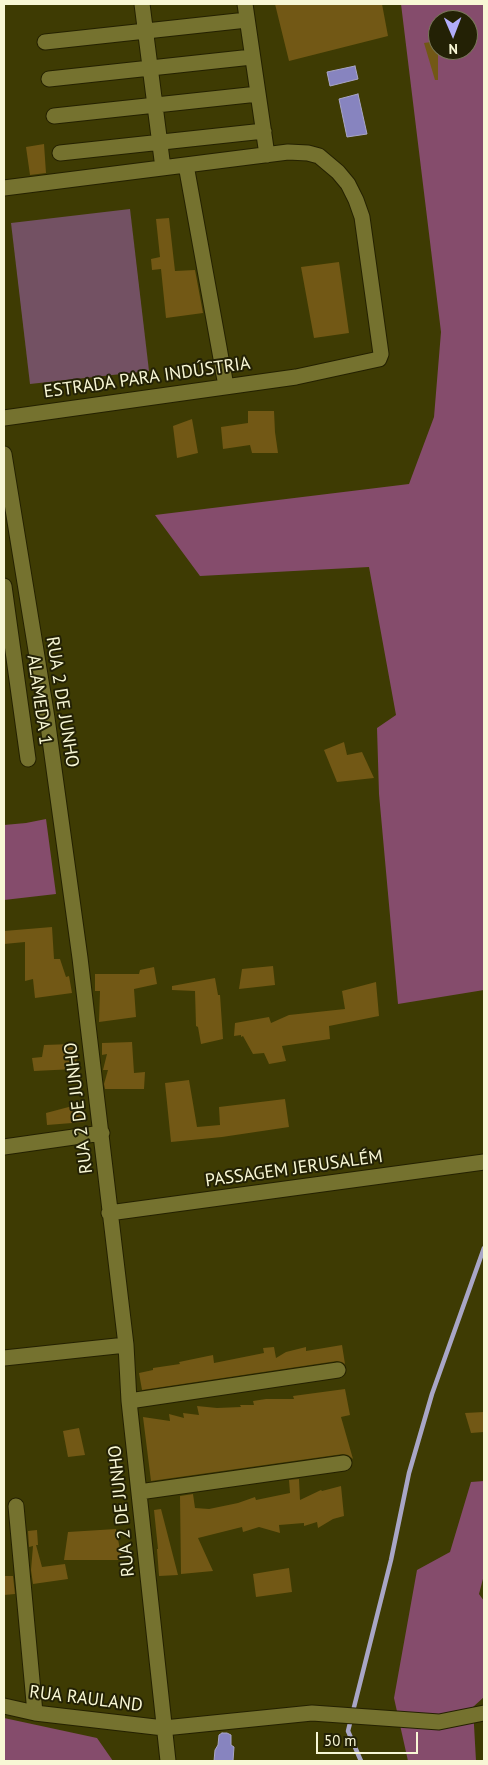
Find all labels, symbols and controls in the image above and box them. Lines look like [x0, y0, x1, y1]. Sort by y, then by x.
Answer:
north arrow [428, 10, 478, 60]
text: N [448, 40, 458, 58]
street label: ESTRADA PARA INDÚSTRIA [42, 353, 252, 403]
street label: RUA 2 DE JUNHO [41, 635, 83, 769]
street label: ALAMEDA 1 [22, 654, 56, 746]
street label: RUA 2 DE JUNHO [60, 1041, 98, 1175]
street label: PASSAGEM JERUSALÉM [204, 1146, 384, 1192]
street label: RUA 2 DE JUNHO [104, 1444, 140, 1578]
street label: RUA RAULAND [28, 1681, 144, 1717]
scale bar [318, 1722, 420, 1754]
text: 50 m [324, 1731, 357, 1750]

